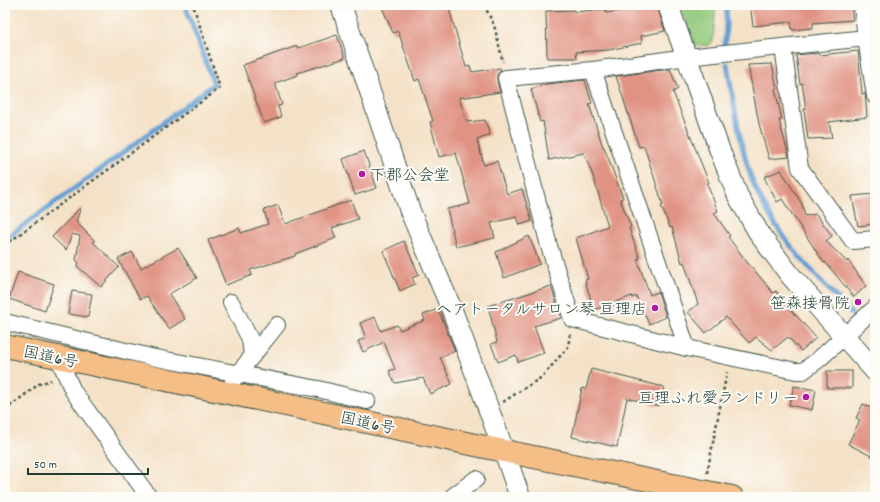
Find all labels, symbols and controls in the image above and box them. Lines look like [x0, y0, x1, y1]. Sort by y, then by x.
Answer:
place label: 下郡公会堂 [370, 165, 450, 188]
marker: 下郡公会堂 [357, 169, 367, 179]
place label: 笹森接骨院 [770, 293, 850, 316]
marker: 笹森接骨院 [853, 297, 863, 307]
place label: ヘアトータルサロン琴 亘理店 [436, 299, 647, 322]
marker: ヘアトータルサロン琴 亘理店 [650, 303, 660, 313]
street label: 国道6号 [21, 341, 80, 375]
place label: 亘理ふれ愛ランドリー [638, 388, 798, 411]
marker: 亘理ふれ愛ランドリー [801, 392, 811, 402]
street label: 国道6号 [338, 407, 397, 441]
scale bar [28, 450, 148, 476]
text: 50 m [34, 457, 57, 474]

